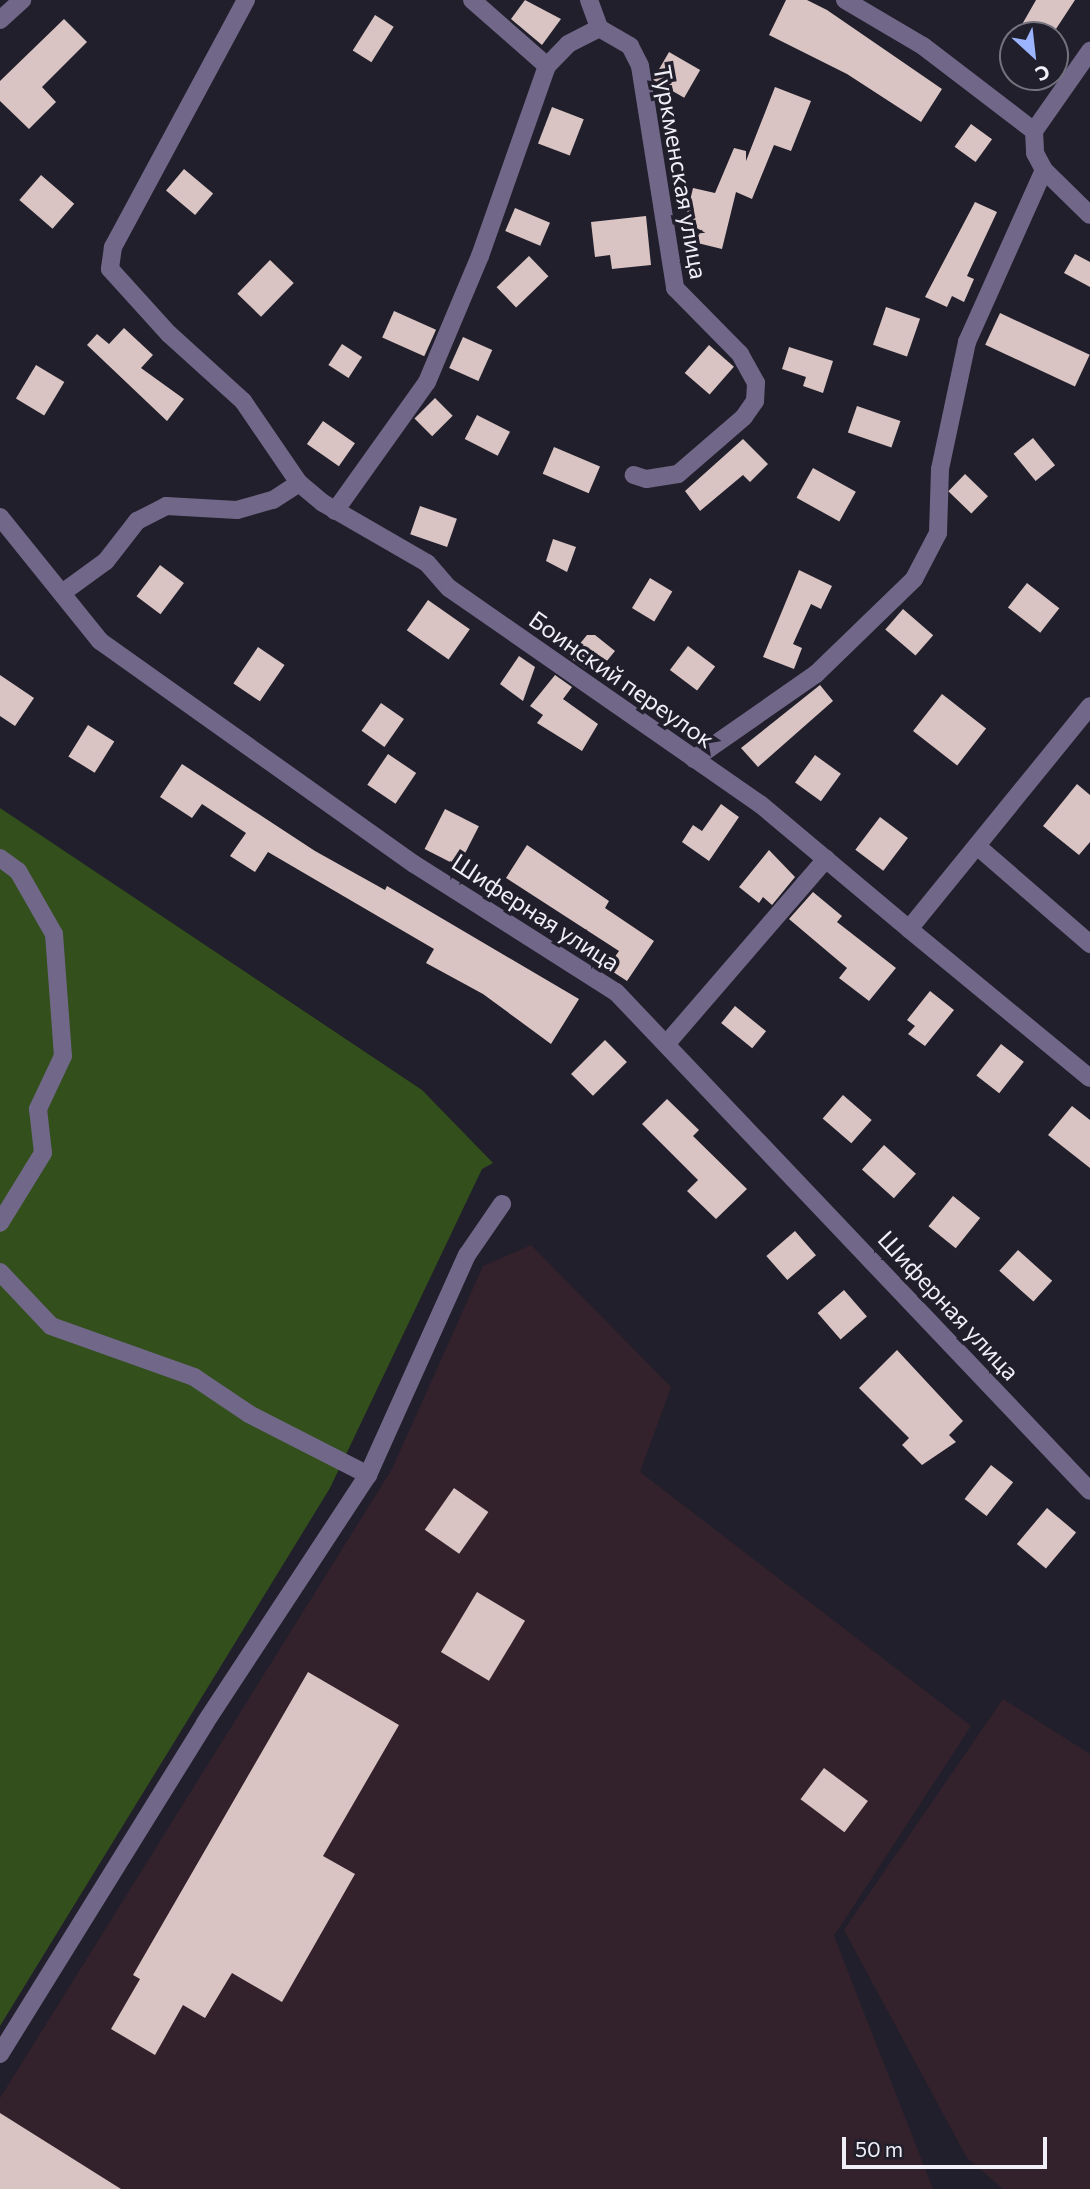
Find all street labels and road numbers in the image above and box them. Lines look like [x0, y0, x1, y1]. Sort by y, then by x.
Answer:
street label: Туркменская улица [648, 63, 714, 281]
street label: Боинский переулок [524, 604, 720, 754]
street label: Шиферная улица [447, 847, 625, 977]
street label: Шиферная улица [873, 1224, 1025, 1386]

